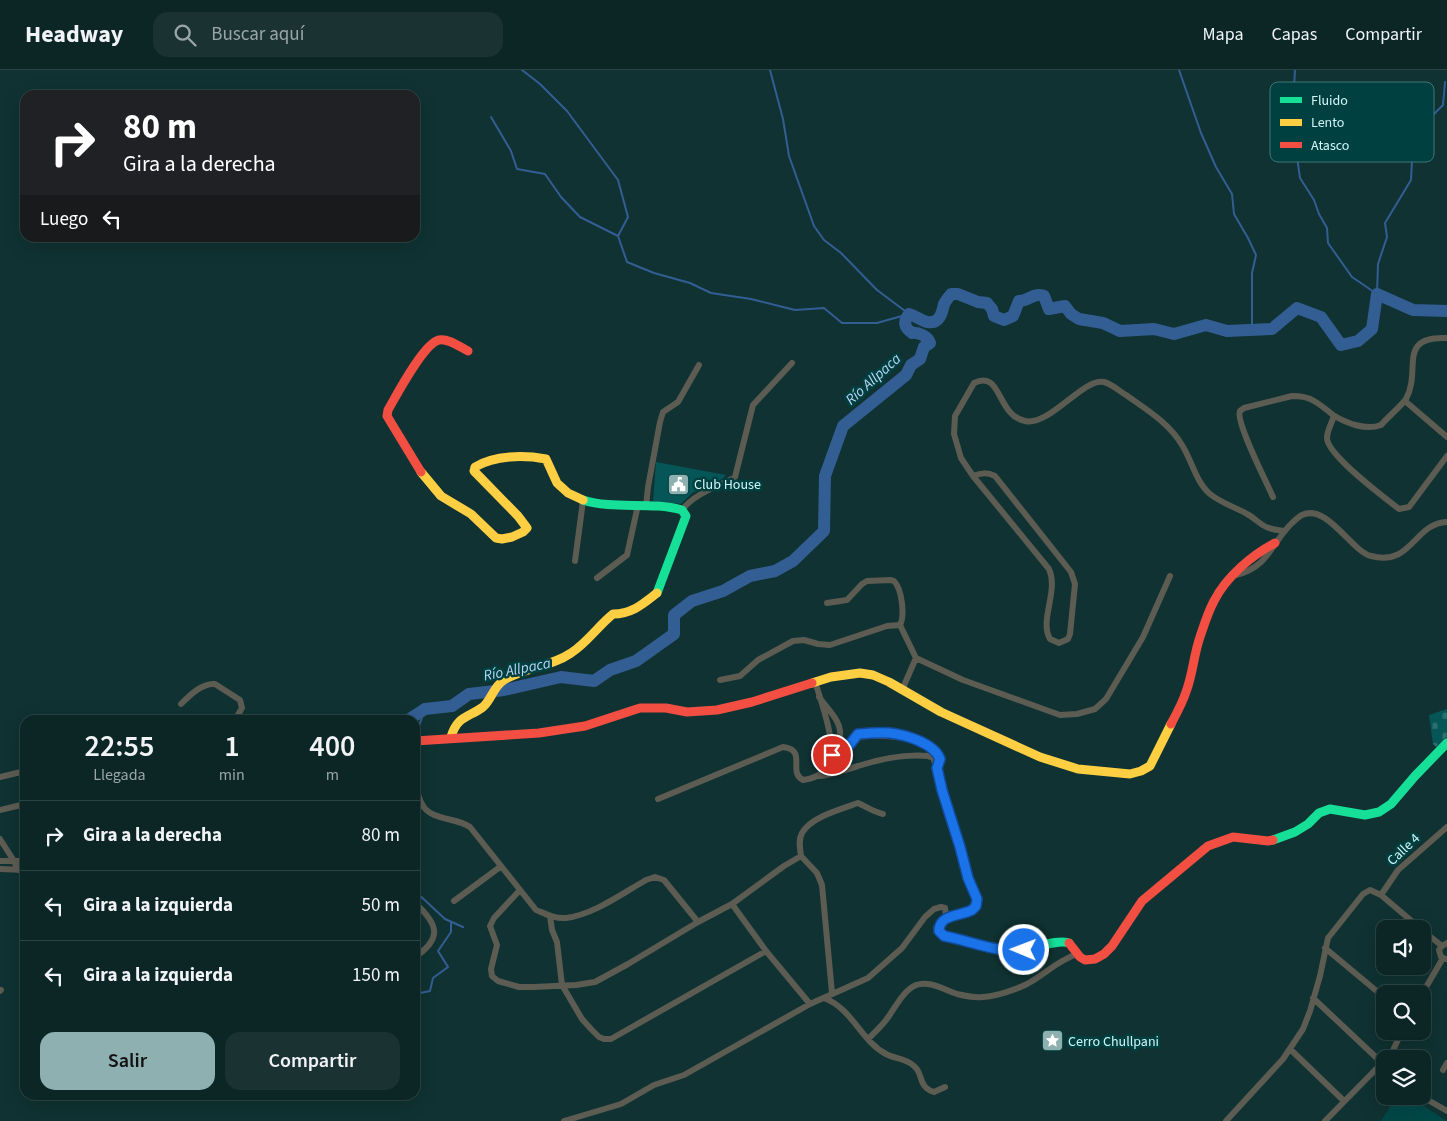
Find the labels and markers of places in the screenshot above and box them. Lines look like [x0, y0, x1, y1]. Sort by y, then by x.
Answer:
public building icon: Club House [666, 472, 690, 496]
place label: Club House [694, 475, 761, 495]
pin [811, 734, 853, 776]
place icon: Cerro Chullpani [1040, 1029, 1064, 1053]
place label: Cerro Chullpani [1068, 1032, 1159, 1052]

